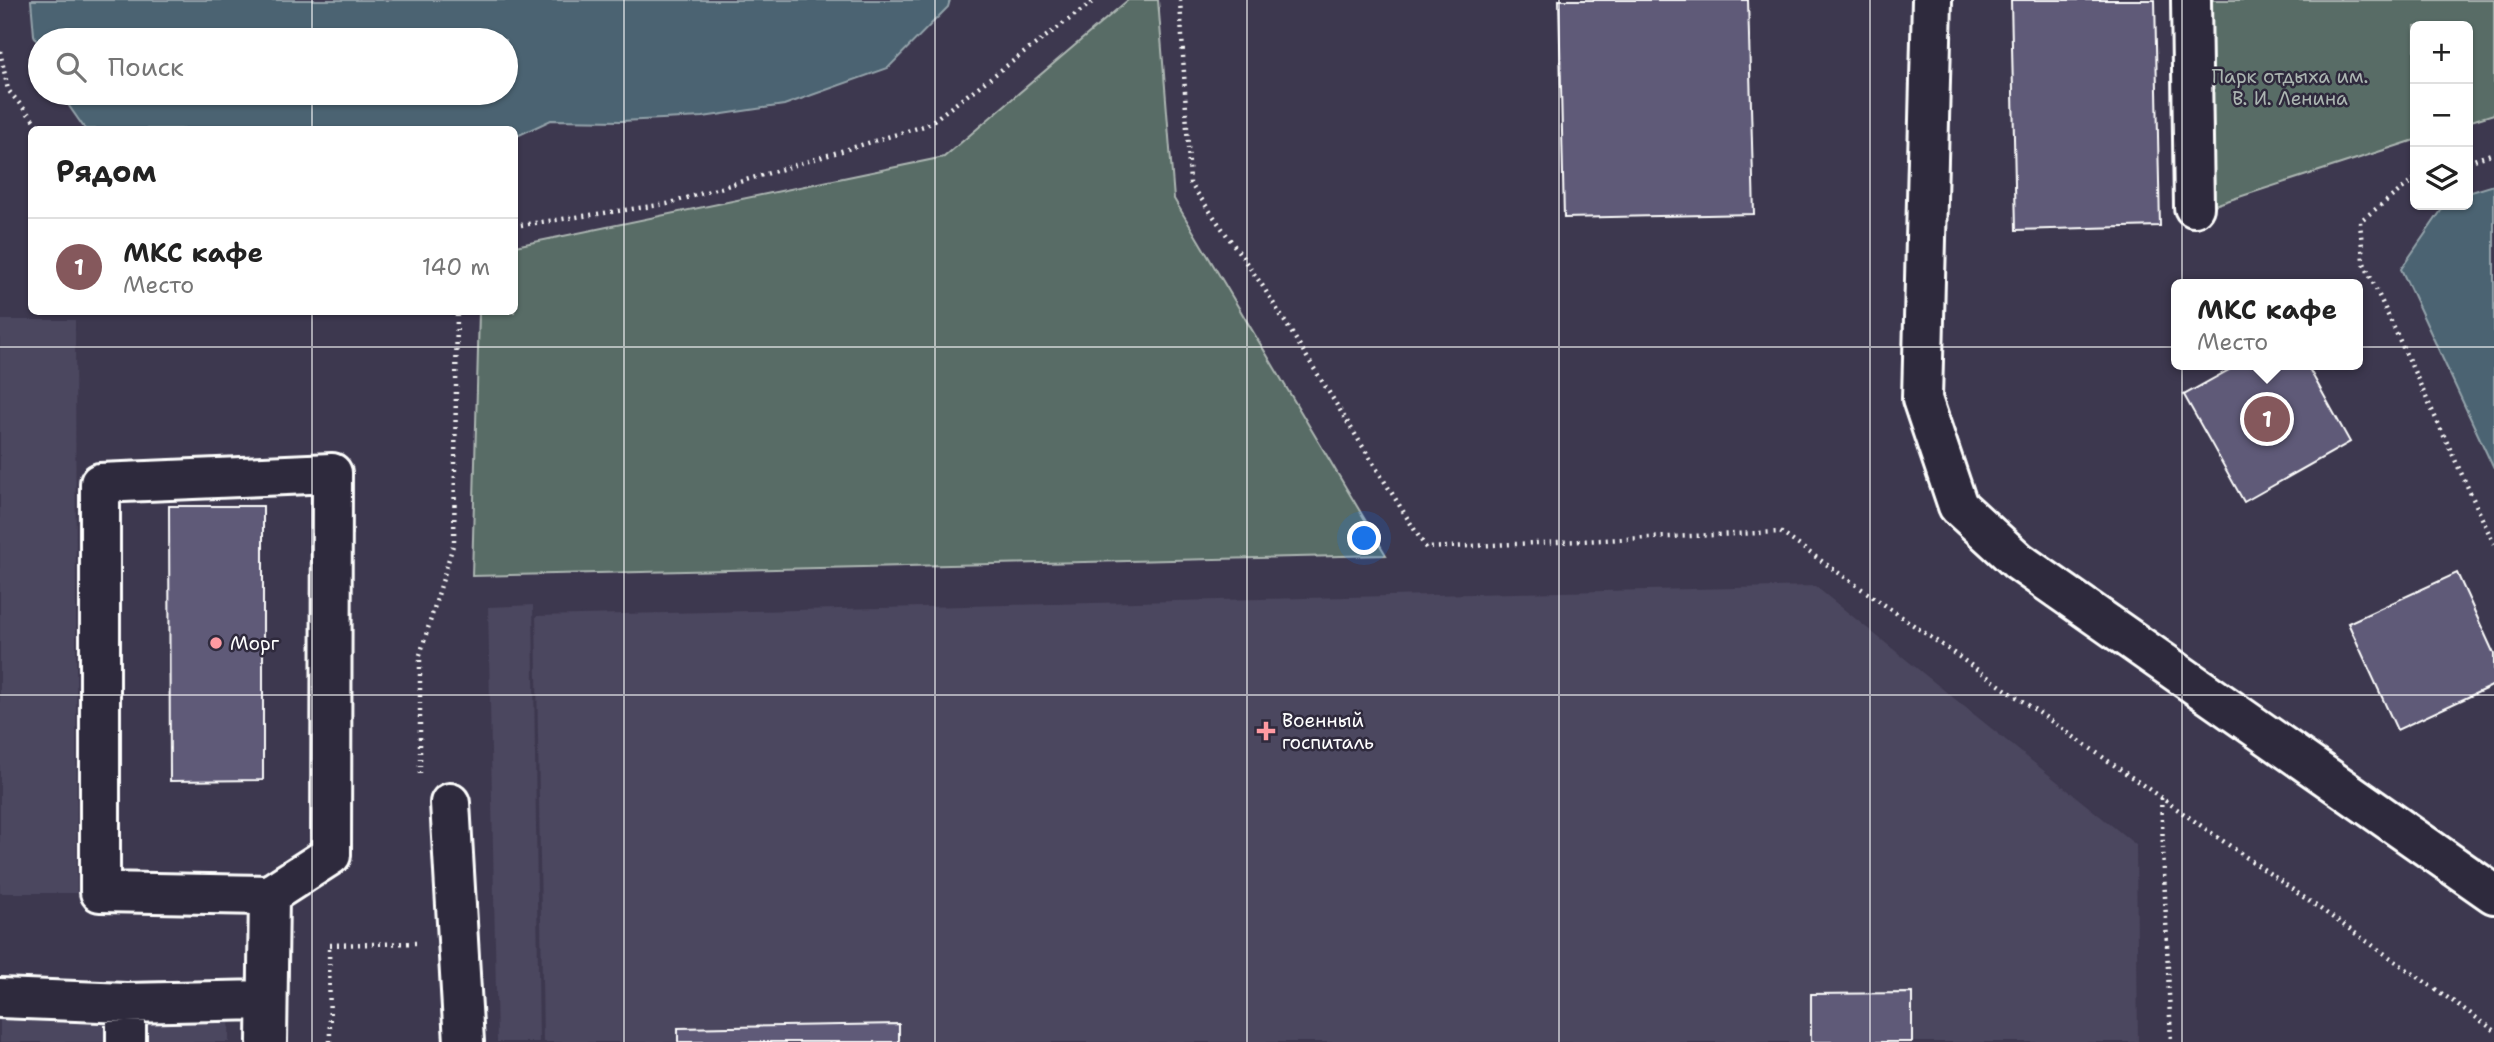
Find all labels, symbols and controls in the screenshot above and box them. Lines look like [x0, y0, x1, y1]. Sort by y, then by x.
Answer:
map controls [2410, 21, 2473, 210]
button: + [2410, 21, 2473, 84]
search box [28, 28, 518, 105]
icon: search [52, 48, 90, 86]
text: Поиск [108, 49, 184, 84]
park label: Парк отдыха им. В. И. Ленина [2212, 64, 2368, 111]
button: − [2410, 84, 2473, 147]
button: layers [2410, 147, 2473, 210]
text: Рядом [56, 151, 156, 192]
text: МКС кафе [123, 235, 263, 270]
text: 1 [74, 252, 84, 282]
text: 140 m [422, 252, 490, 282]
text: Место [123, 270, 194, 300]
popup [2171, 279, 2363, 370]
text: МКС кафе [2197, 292, 2337, 327]
text: Место [2197, 327, 2268, 357]
pin: 1 [2244, 393, 2290, 445]
your location [1347, 521, 1381, 555]
place label: Морг [230, 631, 280, 656]
marker: Морг [208, 635, 224, 651]
place label: Военный госпиталь [1282, 708, 1374, 755]
marker: Военный госпиталь [1256, 721, 1276, 741]

